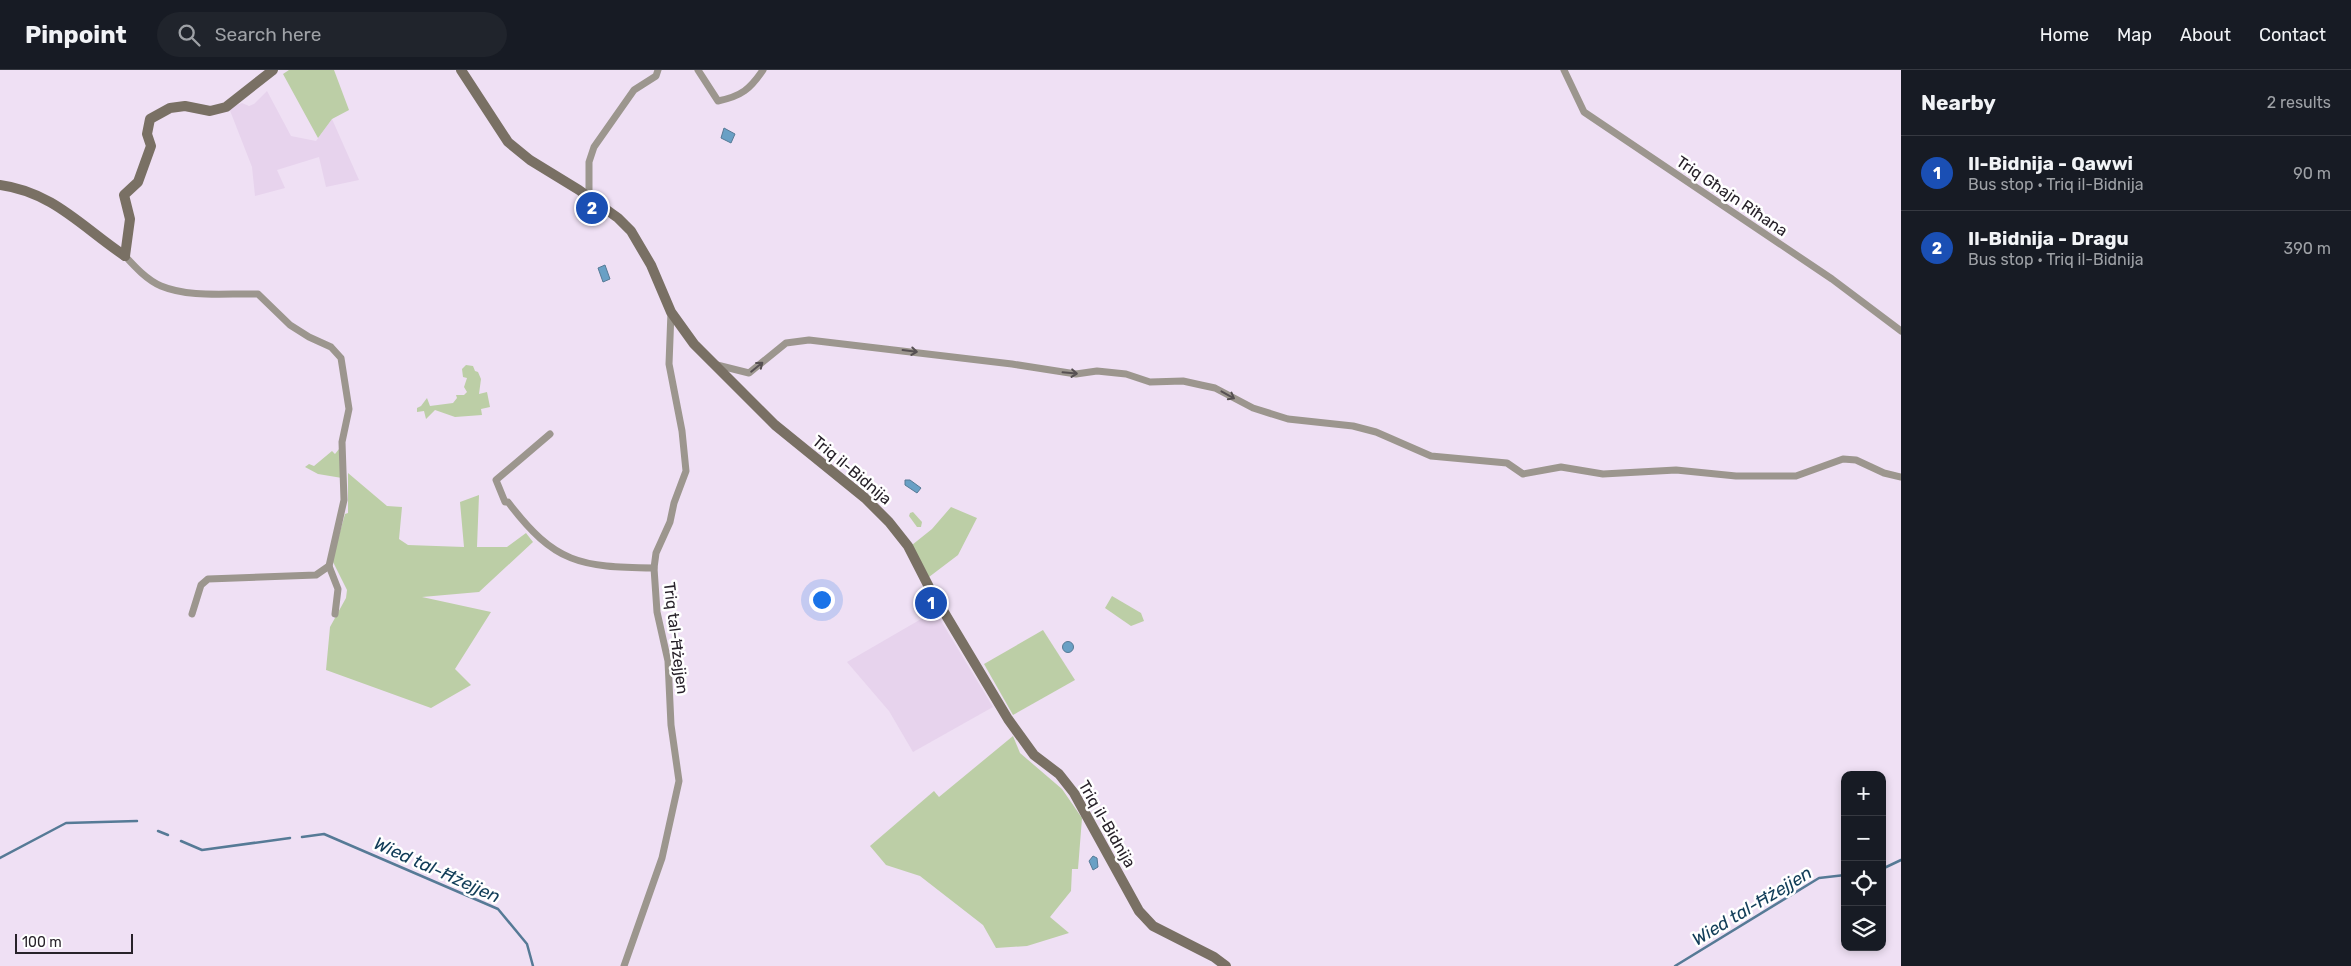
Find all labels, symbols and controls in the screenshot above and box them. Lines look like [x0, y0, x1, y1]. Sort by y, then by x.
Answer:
search box [157, 12, 507, 57]
text: Pinpoint [25, 21, 127, 49]
icon: search [175, 21, 203, 49]
text: Search here [215, 23, 321, 46]
text: Home [2040, 24, 2089, 46]
text: Map [2117, 24, 2152, 46]
text: About [2180, 24, 2231, 46]
text: Contact [2259, 24, 2326, 46]
text: Nearby [1921, 90, 1996, 115]
text: 2 results [2267, 93, 2331, 112]
street label: Triq Għajn Riħana [1673, 152, 1791, 240]
text: Il-Bidnija - Qawwi [1968, 152, 2133, 175]
text: 1 [1933, 164, 1941, 183]
text: 90 m [2293, 164, 2331, 183]
text: Bus stop · Triq il-Bidnija [1968, 175, 2144, 194]
pin: 2 [576, 189, 608, 227]
text: Il-Bidnija - Dragu [1968, 227, 2129, 250]
text: 2 [1932, 239, 1942, 258]
text: 390 m [2284, 239, 2331, 258]
text: Bus stop · Triq il-Bidnija [1968, 250, 2144, 269]
one-way arrow [901, 346, 917, 356]
one-way arrow [750, 361, 763, 372]
one-way arrow [1062, 368, 1078, 377]
one-way arrow [1220, 391, 1235, 400]
street label: Triq il-Bidnija [809, 431, 895, 509]
street label: Triq tal-Ħżejjen [660, 581, 692, 695]
pin: 1 [915, 584, 947, 622]
your location [809, 587, 835, 613]
map controls [1841, 771, 1886, 951]
button: + [1841, 771, 1886, 816]
street label: Triq il-Bidnija [1074, 777, 1140, 871]
button: − [1841, 816, 1886, 861]
water label: Wied tal-Ħżejjen [370, 832, 504, 908]
button: locate [1841, 861, 1886, 906]
water label: Wied tal-Ħżejjen [1688, 862, 1816, 950]
button: layers [1841, 906, 1886, 951]
scale bar [15, 931, 132, 954]
text: 100 m [22, 934, 62, 951]

